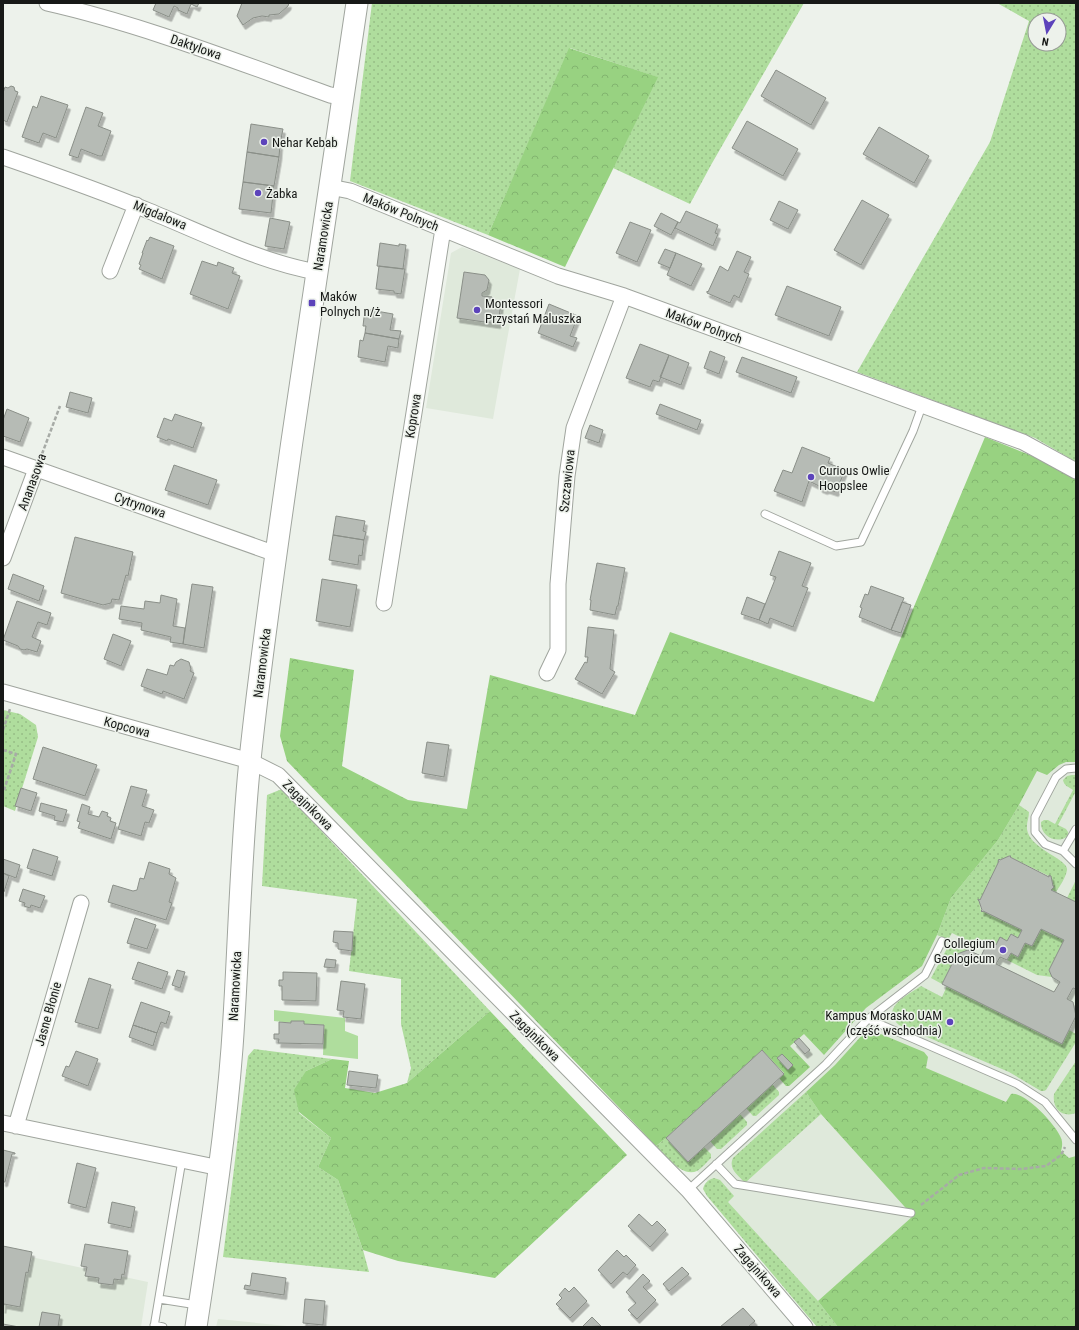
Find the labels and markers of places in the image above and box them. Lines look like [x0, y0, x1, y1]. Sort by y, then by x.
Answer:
place label: Nehar Kebab [272, 135, 338, 150]
marker: Nehar Kebab [259, 137, 269, 147]
place label: Żabka [266, 186, 298, 201]
marker: Żabka [253, 188, 263, 198]
place label: Maków Polnych n/ż [320, 289, 381, 319]
place label: Montessori Przystań Maluszka [485, 296, 582, 326]
marker: Maków Polnych n/ż [307, 298, 317, 308]
marker: Montessori Przystań Maluszka [472, 305, 482, 315]
place label: Curious Owlie Hoopslee [819, 463, 890, 493]
marker: Curious Owlie Hoopslee [806, 472, 816, 482]
place label: Collegium Geologicum [934, 936, 995, 966]
marker: Collegium Geologicum [998, 945, 1008, 955]
place label: Kampus Morasko UAM (część wschodnia) [825, 1008, 942, 1038]
marker: Kampus Morasko UAM (część wschodnia) [945, 1017, 955, 1027]

